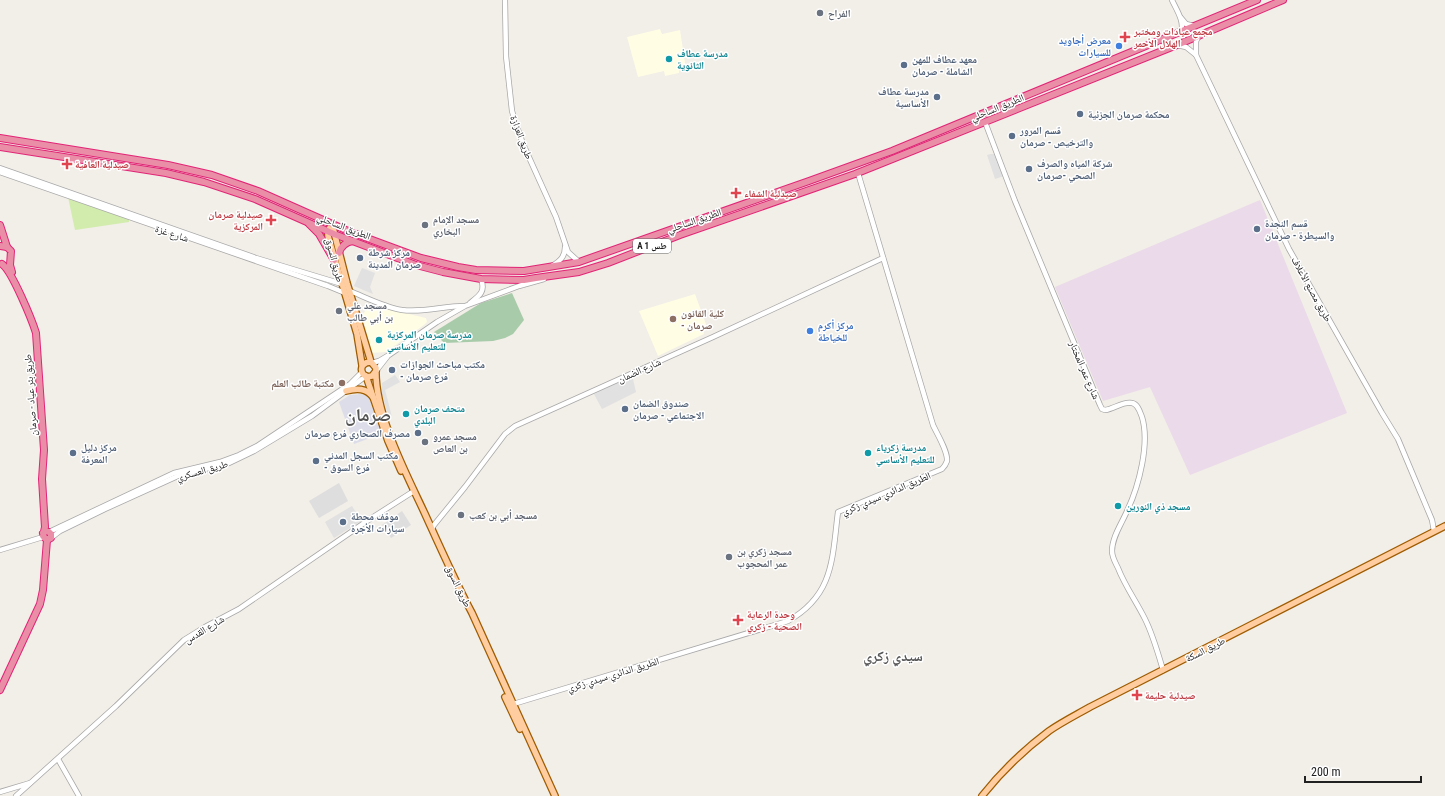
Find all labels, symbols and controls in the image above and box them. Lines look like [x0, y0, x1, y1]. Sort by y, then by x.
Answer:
marker: الفراح [815, 8, 825, 18]
place label: الفراح [828, 8, 851, 21]
place label: مجمع عيادات ومختبر الهلال الأحمر [1133, 26, 1213, 50]
marker: مجمع عيادات ومختبر الهلال الأحمر [1119, 31, 1131, 43]
place label: معرض أجاويد للسيارات [1059, 34, 1111, 59]
marker: معرض أجاويد للسيارات [1114, 41, 1124, 51]
place label: مدرسة عطاف الثانوية [677, 48, 728, 72]
marker: مدرسة عطاف الثانوية [664, 54, 674, 64]
place label: معهد عطاف للمهن الشاملة - صرمان [912, 54, 977, 78]
marker: معهد عطاف للمهن الشاملة - صرمان [899, 60, 909, 70]
place label: مدرسة عطاف الأساسية [878, 86, 929, 109]
marker: مدرسة عطاف الأساسية [932, 92, 942, 102]
street label: الطريق الساحلي [969, 92, 1026, 125]
marker: محكمة صرمان الجزئية [1075, 109, 1085, 119]
place label: محكمة صرمان الجزئية [1088, 109, 1170, 121]
street label: طريق العزازة [507, 114, 535, 161]
place label: قسم المرور والترخيص - صرمان [1019, 125, 1093, 149]
marker: قسم المرور والترخيص - صرمان [1007, 131, 1017, 141]
place label: شركة المياه والصرف الصحي -صرمان [1037, 158, 1112, 183]
marker: صيدلية العافية [62, 159, 72, 169]
place label: صيدلية العافية [75, 159, 129, 170]
marker: شركة المياه والصرف الصحي -صرمان [1024, 164, 1034, 174]
marker: صيدلية الشفاء [731, 188, 741, 198]
place label: صيدلية الشفاء [744, 188, 797, 199]
street label: الطريق الساحلي [666, 206, 723, 237]
place label: صيدلية صرمان المركزية [208, 209, 263, 233]
street label: الطريق الساحلي [315, 211, 372, 244]
place label: مسجد الإمام البخاري [433, 214, 480, 239]
marker: صيدلية صرمان المركزية [266, 215, 276, 225]
place label: قسم النجدة والسيطرة - صرمان [1265, 218, 1335, 242]
marker: مسجد الإمام البخاري [420, 220, 430, 230]
street label: شارع غزة [153, 223, 190, 245]
marker: قسم النجدة والسيطرة - صرمان [1252, 224, 1262, 234]
street label: طريق السوق [322, 237, 346, 284]
road number: A 1 طس [633, 239, 671, 253]
place label: مركز شرطة صرمان المدينة [368, 247, 421, 271]
marker: مركز شرطة صرمان المدينة [355, 253, 365, 263]
street label: طريق مصنع الأعلاف [1288, 255, 1334, 324]
place label: مسجد علي بن أبي طالب [347, 300, 393, 325]
marker: مسجد علي بن أبي طالب [334, 306, 344, 316]
place label: كلية القانون - صرمان [681, 308, 725, 332]
marker: كلية القانون - صرمان [668, 314, 678, 324]
place label: مركز أكرم للخياطة [818, 319, 854, 343]
marker: مركز أكرم للخياطة [805, 326, 815, 336]
place label: مدرسة صرمان المركزية للتعليم الأساسي [387, 329, 472, 354]
marker: مدرسة صرمان المركزية للتعليم الأساسي [374, 335, 384, 345]
street label: شارع عمر المختار [1066, 339, 1102, 402]
street label: طريق بئر عياد - صرمان [22, 353, 40, 436]
street label: شارع الضمان [616, 356, 663, 386]
place label: مكتب مباحث الجوازات - فرع صرمان [400, 359, 485, 384]
marker: مكتب مباحث الجوازات - فرع صرمان [387, 365, 397, 375]
place label: مكتبة طالب العلم [271, 378, 334, 391]
marker: مكتبة طالب العلم [337, 378, 347, 388]
place label: صندوق الضمان الاجتماعي - صرمان [633, 398, 704, 423]
place label: متحف صرمان البلدي [414, 403, 465, 428]
district label: صرمان [345, 404, 391, 426]
marker: صندوق الضمان الاجتماعي - صرمان [620, 404, 630, 414]
marker: متحف صرمان البلدي [401, 409, 411, 419]
place label: مصرف الصحاري فرع صرمان [305, 428, 410, 441]
marker: مصرف الصحاري فرع صرمان [413, 428, 423, 438]
place label: مسجد عمرو بن العاص [433, 431, 477, 455]
marker: مسجد عمرو بن العاص [420, 437, 430, 447]
place label: مركز دليل المعرفة [81, 442, 117, 466]
place label: مدرسة زكرياء للتعليم الأساسي [876, 442, 935, 467]
marker: مركز دليل المعرفة [68, 448, 78, 458]
marker: مدرسة زكرياء للتعليم الأساسي [863, 448, 873, 458]
place label: مكتب السجل المدني - فرع السوق [324, 450, 398, 475]
marker: مكتب السجل المدني - فرع السوق [311, 456, 321, 466]
street label: طريق العسكري [175, 458, 230, 485]
street label: الطريق الدائري سيدي زكري [840, 470, 933, 520]
marker: مسجد ذي النورين [1113, 501, 1123, 511]
place label: مسجد ذي النورين [1126, 501, 1191, 514]
place label: مسجد أبي بن كعب [469, 509, 538, 523]
marker: مسجد أبي بن كعب [456, 510, 466, 520]
place label: موقف محطة سيارات الأجرة [351, 511, 404, 535]
marker: موقف محطة سيارات الأجرة [338, 517, 348, 527]
place label: مسجد زكري بن عمر المحجوب [737, 546, 792, 570]
marker: مسجد زكري بن عمر المحجوب [724, 552, 734, 562]
street label: طريق السوق [443, 564, 474, 610]
place label: وحدة الرعاية الصحية - زكري [747, 609, 802, 634]
street label: شارع القدس [182, 613, 227, 646]
marker: وحدة الرعاية الصحية - زكري [732, 614, 744, 626]
street label: طريق السكة [1184, 635, 1228, 665]
district label: سيدي زكري [863, 648, 923, 667]
street label: الطريق الدائري سيدي زكري [566, 655, 661, 696]
marker: صيدلية حليمة [1132, 690, 1142, 700]
place label: صيدلية حليمة [1145, 690, 1196, 701]
scale bar [1305, 758, 1421, 784]
text: 200 m [1311, 765, 1341, 779]

